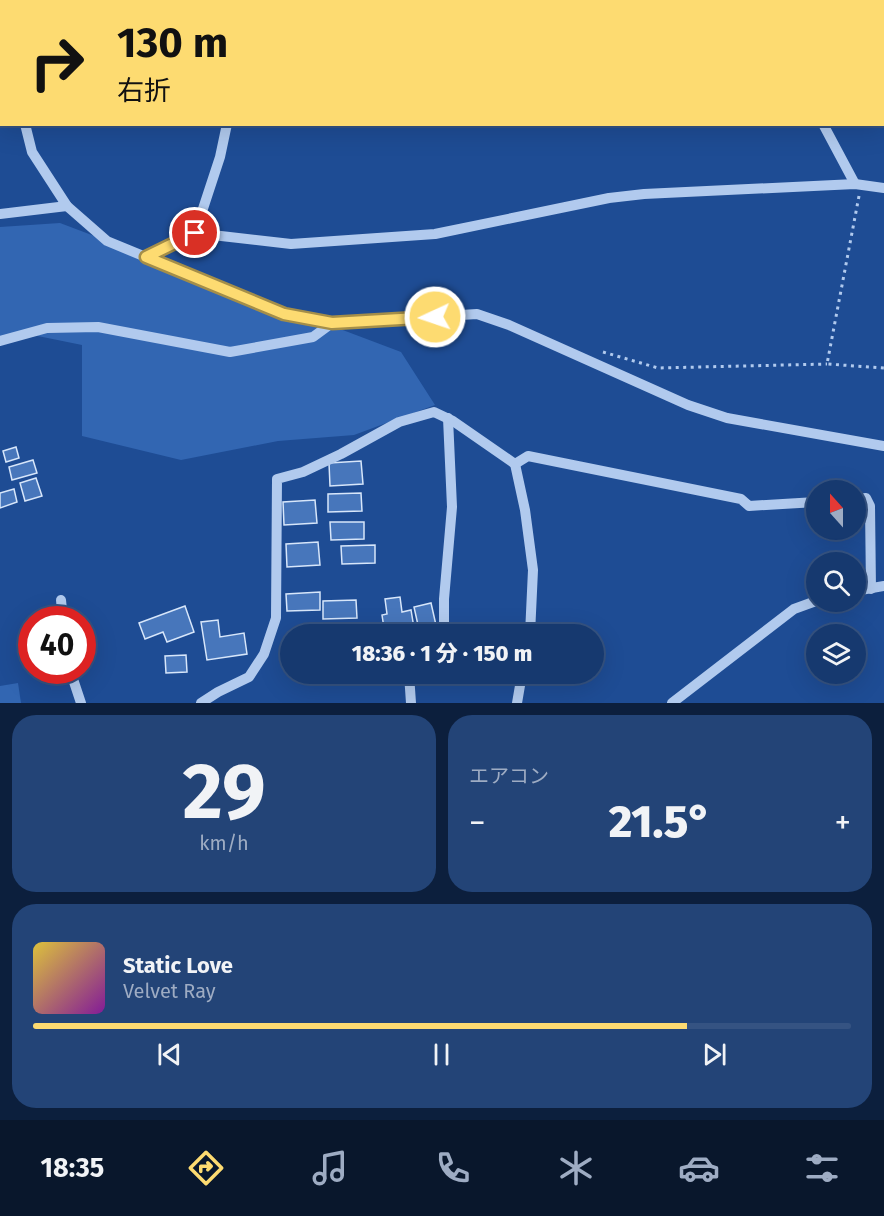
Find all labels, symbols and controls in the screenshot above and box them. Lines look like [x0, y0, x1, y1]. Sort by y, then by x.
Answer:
text: 130 m [117, 18, 228, 68]
icon: right [18, 24, 96, 102]
text: 右折 [117, 75, 171, 107]
pin [169, 207, 220, 258]
icon: arrive [178, 216, 211, 249]
position arrow [403, 285, 467, 349]
north arrow [806, 480, 866, 540]
map controls [806, 480, 866, 684]
button: search [806, 552, 866, 612]
speed limit sign: 40 [18, 606, 96, 684]
button: layers [806, 624, 866, 684]
text: 18:36 · 1 分 · 150 m [352, 640, 532, 667]
text: 29 [182, 745, 266, 839]
text: エアコン [469, 764, 549, 788]
text: 21.5° [609, 795, 711, 849]
text: − [469, 803, 486, 843]
text: + [835, 803, 851, 843]
text: km/h [199, 831, 249, 855]
text: Static Love [123, 952, 233, 979]
text: Velvet Ray [123, 979, 216, 1003]
icon: previous [153, 1038, 186, 1071]
icon: pause [425, 1038, 458, 1071]
icon: next [698, 1038, 731, 1071]
icon: directions [185, 1147, 227, 1189]
icon: music [309, 1147, 351, 1189]
icon: phone [432, 1147, 474, 1189]
icon: climate [555, 1147, 597, 1189]
icon: car [678, 1147, 720, 1189]
icon: filters [801, 1147, 843, 1189]
text: 18:35 [41, 1152, 104, 1184]

